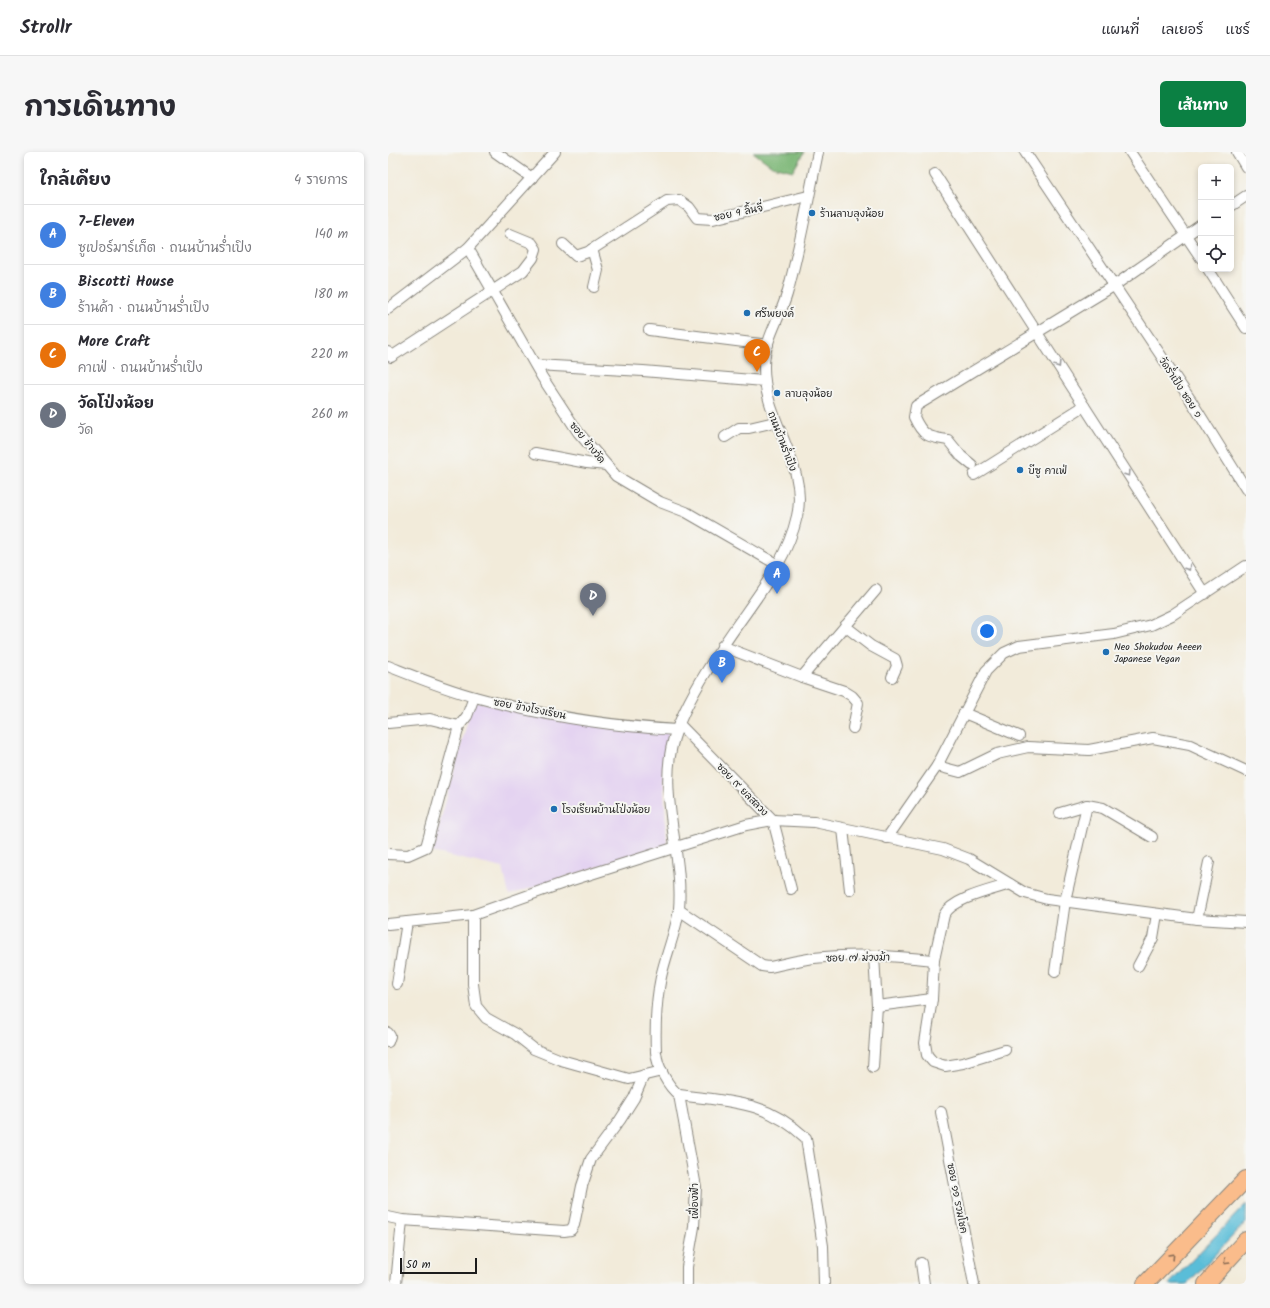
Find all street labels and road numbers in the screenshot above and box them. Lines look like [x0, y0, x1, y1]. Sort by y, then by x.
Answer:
street label: ซอย 9 ลิ้นจี่ [712, 198, 765, 226]
street label: วัดร่ำเปิง ซอย ๑ [1154, 353, 1208, 421]
street label: ถนนบ้านร่ำเปิง [763, 408, 803, 474]
street label: ซอย ข้างวัด [565, 418, 609, 467]
street label: ซอย ข้างโรงเรียน [492, 694, 568, 724]
street label: ซอย ๙ ยลสลวง [713, 759, 772, 820]
street label: ซอย ๗ ม่วงม้า [826, 949, 890, 967]
street label: ซอย ๑๑ รวมโชค [942, 1162, 972, 1235]
street label: เฟื่องฟ้า [685, 1183, 703, 1219]

